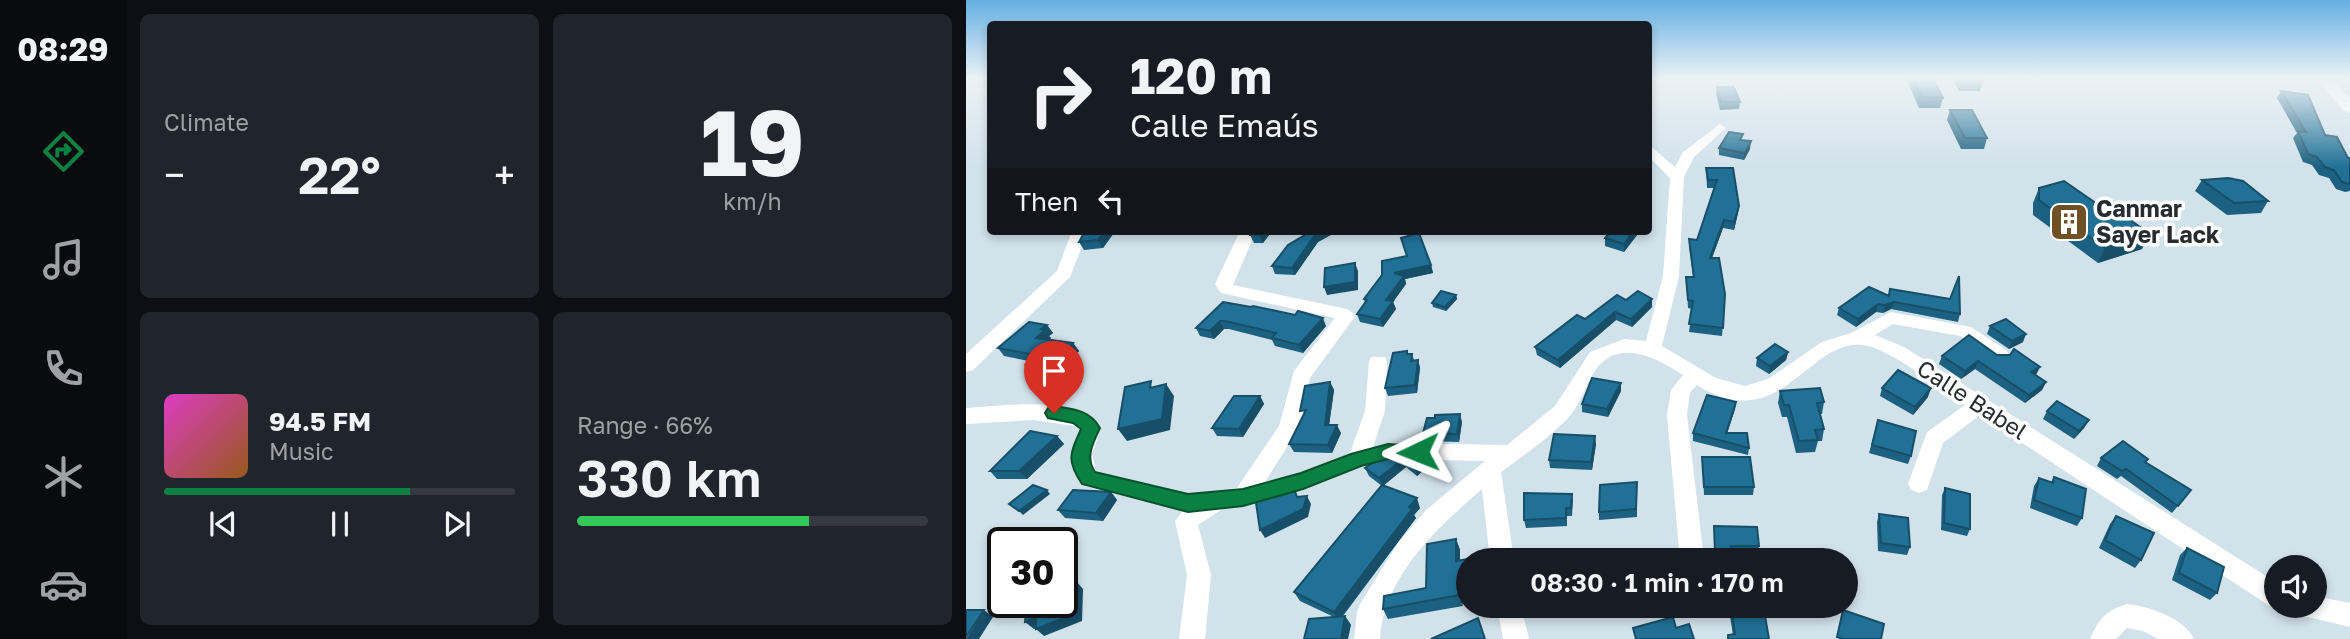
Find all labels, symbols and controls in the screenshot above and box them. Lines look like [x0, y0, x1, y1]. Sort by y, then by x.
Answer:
text: 08:29 [17, 30, 109, 68]
text: 120 m [1130, 46, 1272, 105]
icon: right [1015, 49, 1106, 140]
text: 19 [700, 87, 805, 196]
text: Calle Emaús [1130, 106, 1319, 144]
text: Climate [164, 108, 249, 136]
icon: directions [39, 127, 88, 176]
text: 22° [298, 143, 381, 205]
text: − [164, 152, 185, 197]
text: + [494, 152, 515, 197]
icon: left [1092, 182, 1130, 220]
text: Then [1015, 186, 1078, 217]
text: km/h [723, 187, 782, 215]
place label: Canmar Sayer Lack [2096, 194, 2220, 248]
building icon: Canmar Sayer Lack [2048, 201, 2090, 243]
icon: music [39, 235, 88, 284]
pin [1024, 341, 1084, 413]
icon: phone [39, 344, 88, 393]
icon: arrive [1035, 352, 1073, 390]
street label: Calle Babel [1912, 353, 2033, 445]
text: 94.5 FM [269, 406, 371, 437]
text: Range · 66% [577, 411, 713, 439]
position arrow [1381, 415, 1455, 489]
text: Music [269, 437, 334, 465]
text: 330 km [577, 446, 761, 508]
icon: climate [39, 452, 88, 501]
icon: previous [204, 505, 242, 543]
icon: pause [321, 505, 359, 543]
icon: next [438, 505, 476, 543]
speed limit sign: 30 [987, 527, 1078, 618]
map controls [2264, 555, 2327, 618]
button: sound [2264, 555, 2327, 618]
icon: car [39, 560, 88, 609]
text: 08:30 · 1 min · 170 m [1530, 567, 1784, 598]

